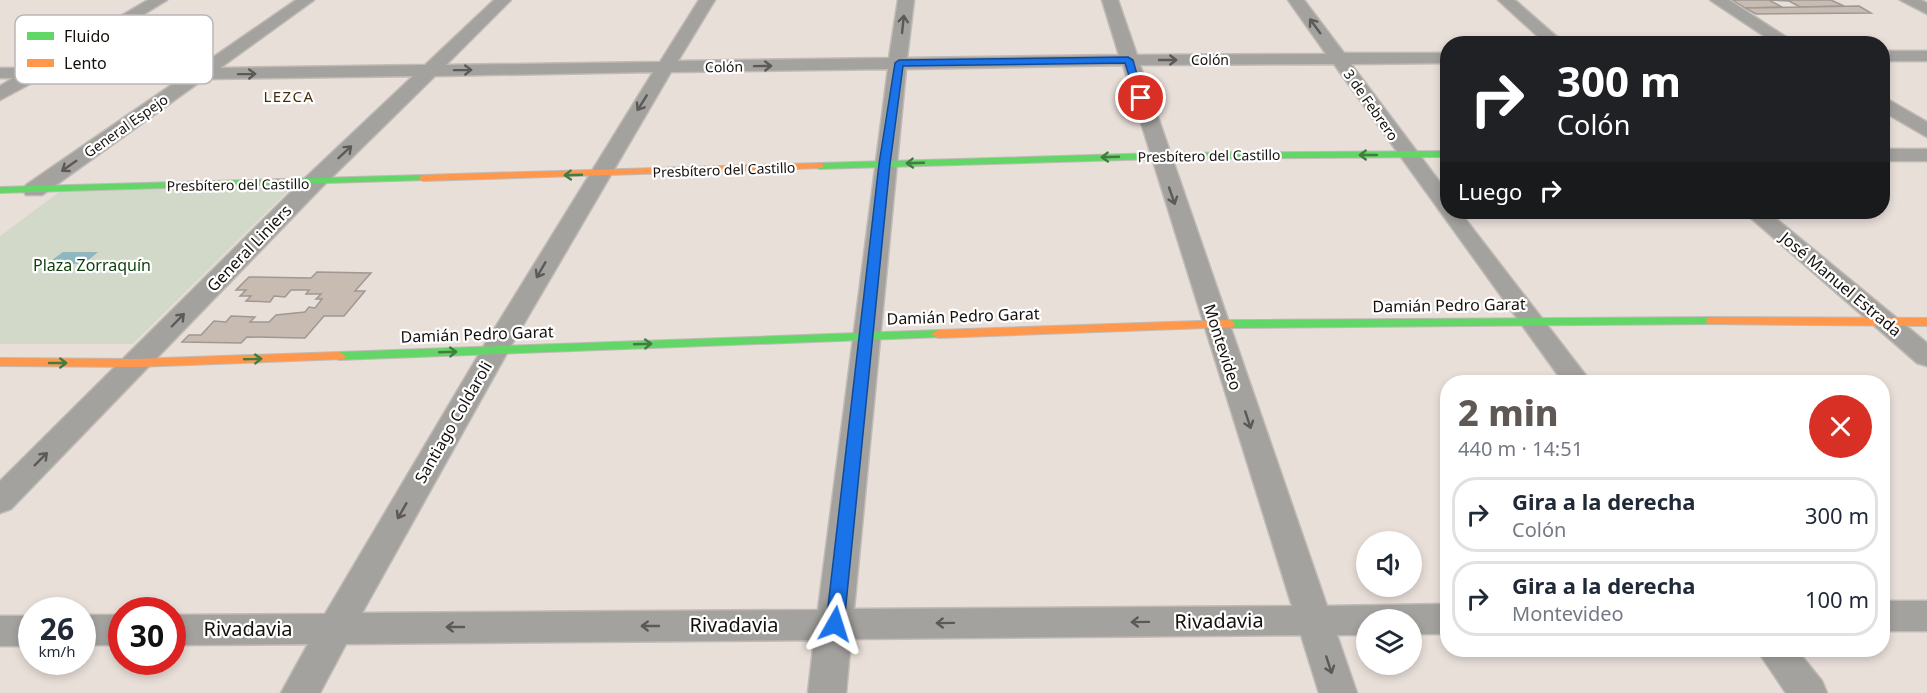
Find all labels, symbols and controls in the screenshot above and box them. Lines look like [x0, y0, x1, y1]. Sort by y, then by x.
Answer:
legend [15, 15, 213, 84]
one-way arrow [898, 15, 909, 34]
one-way arrow [1308, 18, 1321, 34]
text: Fluido [64, 25, 110, 47]
street label: Colón [1191, 50, 1229, 69]
text: Lento [64, 52, 107, 74]
text: 300 m [1557, 52, 1681, 109]
one-way arrow [1158, 54, 1178, 66]
street label: Colón [705, 57, 743, 76]
one-way arrow [753, 60, 773, 72]
icon: right [1458, 60, 1536, 138]
one-way arrow [453, 64, 473, 76]
street label: 3 de Febrero [1340, 65, 1403, 144]
one-way arrow [237, 68, 257, 79]
pin [1115, 72, 1166, 123]
icon: arrive [1124, 81, 1157, 114]
district label: LEZCA [263, 86, 315, 106]
street label: General Espejo [80, 90, 171, 162]
one-way arrow [636, 94, 648, 111]
text: Colón [1557, 106, 1630, 143]
one-way arrow [338, 145, 353, 159]
street label: Presbítero del Castillo [1137, 145, 1281, 166]
one-way arrow [1359, 149, 1379, 160]
one-way arrow [1101, 152, 1121, 163]
street label: Presbítero del Castillo [652, 158, 796, 181]
one-way arrow [906, 158, 926, 169]
one-way arrow [61, 160, 77, 172]
one-way arrow [564, 170, 584, 181]
street label: Presbítero del Castillo [166, 174, 310, 195]
icon: right [1534, 174, 1567, 207]
text: Luego [1458, 176, 1522, 206]
one-way arrow [1168, 186, 1179, 205]
street label: General Liniers [202, 200, 296, 296]
street label: José Manuel Estrada [1774, 225, 1906, 341]
park label: Plaza Zorraquín [33, 254, 151, 276]
one-way arrow [535, 261, 547, 278]
street label: Damián Pedro Garat [1372, 293, 1526, 317]
street label: Montevideo [1199, 301, 1247, 393]
street label: Damián Pedro Garat [886, 302, 1040, 330]
one-way arrow [171, 313, 186, 328]
street label: Damián Pedro Garat [400, 320, 554, 348]
one-way arrow [633, 339, 653, 350]
one-way arrow [438, 347, 458, 358]
one-way arrow [243, 353, 263, 365]
one-way arrow [48, 357, 68, 369]
street label: Santiago Coldaroli [409, 357, 497, 487]
text: 2 min [1458, 388, 1559, 437]
button: close [1809, 395, 1872, 458]
one-way arrow [1243, 410, 1254, 429]
text: 440 m · 14:51 [1458, 435, 1583, 462]
one-way arrow [34, 452, 49, 466]
text: Gira a la derecha [1512, 486, 1696, 516]
icon: right [1461, 498, 1494, 531]
text: 300 m [1805, 500, 1869, 530]
one-way arrow [396, 502, 407, 520]
text: Colón [1512, 516, 1566, 543]
map controls [1356, 531, 1422, 675]
button: sound [1356, 531, 1422, 597]
text: Gira a la derecha [1512, 570, 1696, 600]
icon: right [1461, 582, 1494, 615]
text: 100 m [1805, 584, 1869, 614]
position arrow [803, 592, 867, 656]
speed limit sign: 30 [108, 597, 186, 675]
text: Montevideo [1512, 600, 1624, 627]
street label: Rivadavia [1174, 606, 1264, 635]
text: 26 [40, 608, 74, 649]
button: layers [1356, 609, 1422, 675]
street label: Rivadavia [689, 611, 779, 638]
street label: Rivadavia [203, 615, 293, 642]
one-way arrow [1131, 616, 1151, 627]
one-way arrow [936, 618, 956, 629]
one-way arrow [641, 620, 661, 632]
one-way arrow [446, 621, 466, 633]
text: km/h [39, 641, 75, 661]
one-way arrow [1324, 655, 1335, 674]

